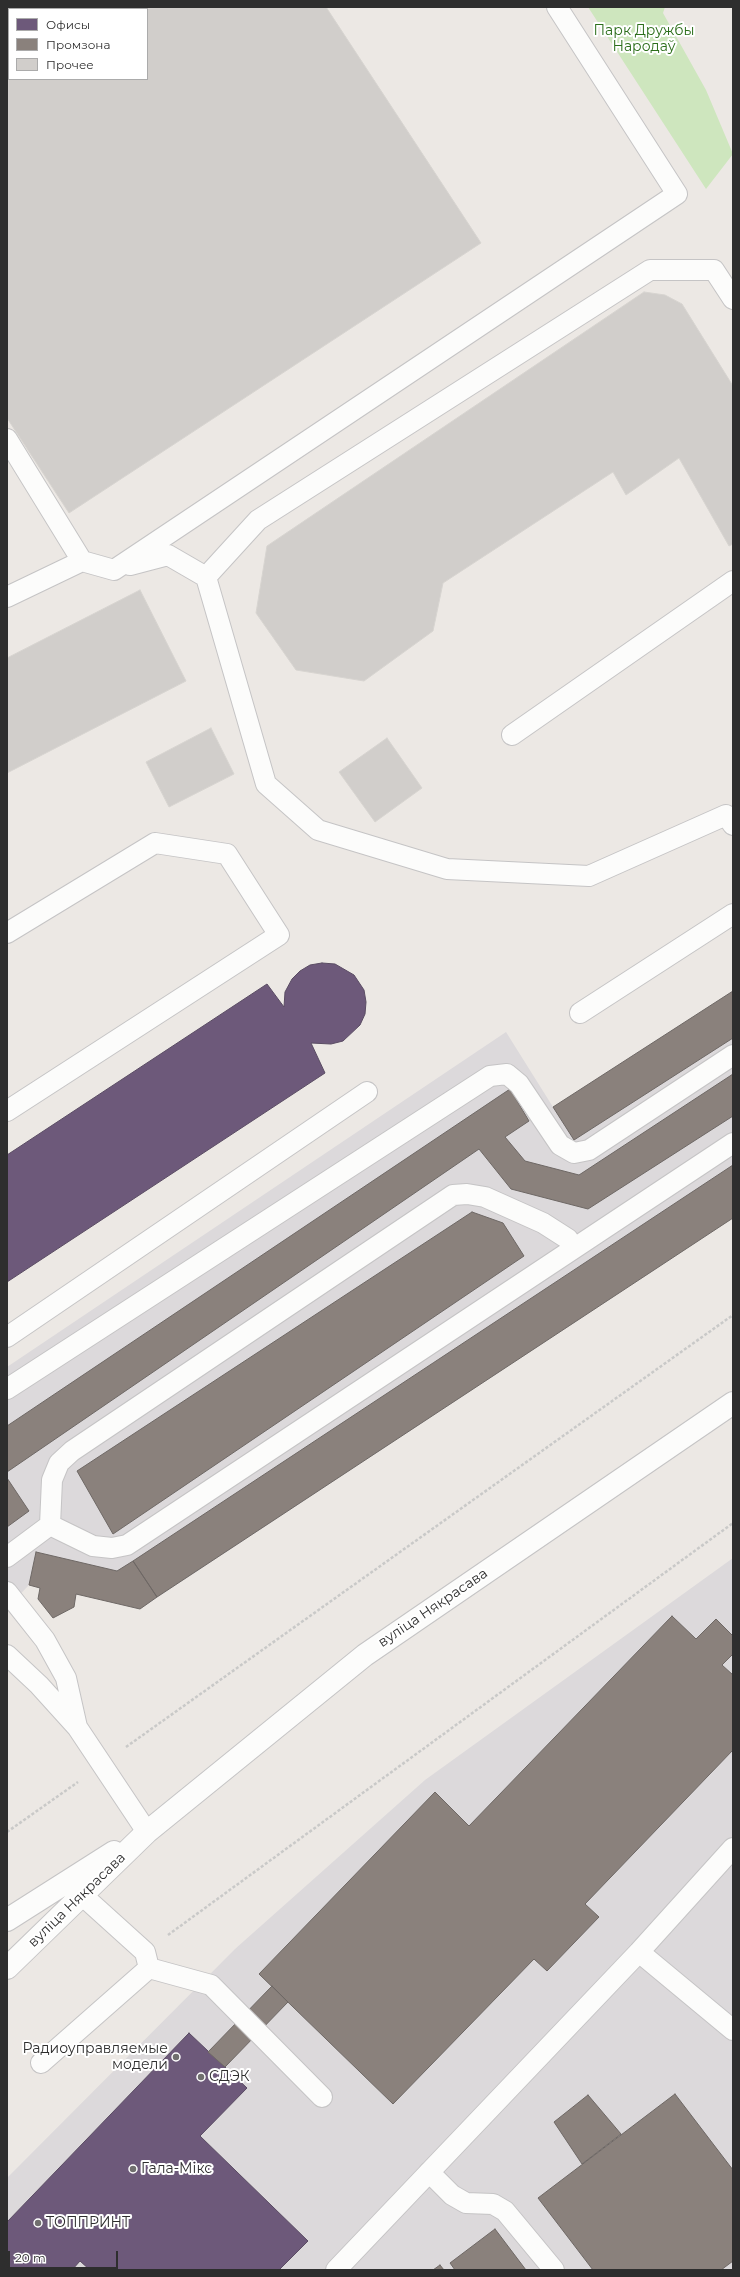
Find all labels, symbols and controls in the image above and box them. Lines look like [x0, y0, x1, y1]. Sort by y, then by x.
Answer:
legend [8, 8, 148, 80]
text: Офисы [46, 17, 90, 32]
park label: Парк Дружбы Народаў [594, 23, 694, 56]
text: Промзона [46, 37, 110, 52]
text: Прочее [46, 57, 94, 72]
street label: вуліца Някрасава [375, 1565, 491, 1651]
street label: вуліца Някрасава [25, 1849, 129, 1951]
place label: Радиоуправляемые модели [23, 2041, 168, 2074]
marker: Радиоуправляемые модели [171, 2052, 181, 2062]
place label: СДЭК [209, 2069, 250, 2085]
marker: СДЭК [196, 2072, 206, 2082]
place label: Гала-Мікс [141, 2161, 212, 2177]
marker: Гала-Мікс [128, 2164, 138, 2174]
place label: ТОППРИНТ [46, 2215, 130, 2231]
marker: ТОППРИНТ [33, 2218, 43, 2228]
scale bar [10, 2243, 120, 2269]
text: 20 m [15, 2250, 46, 2265]

